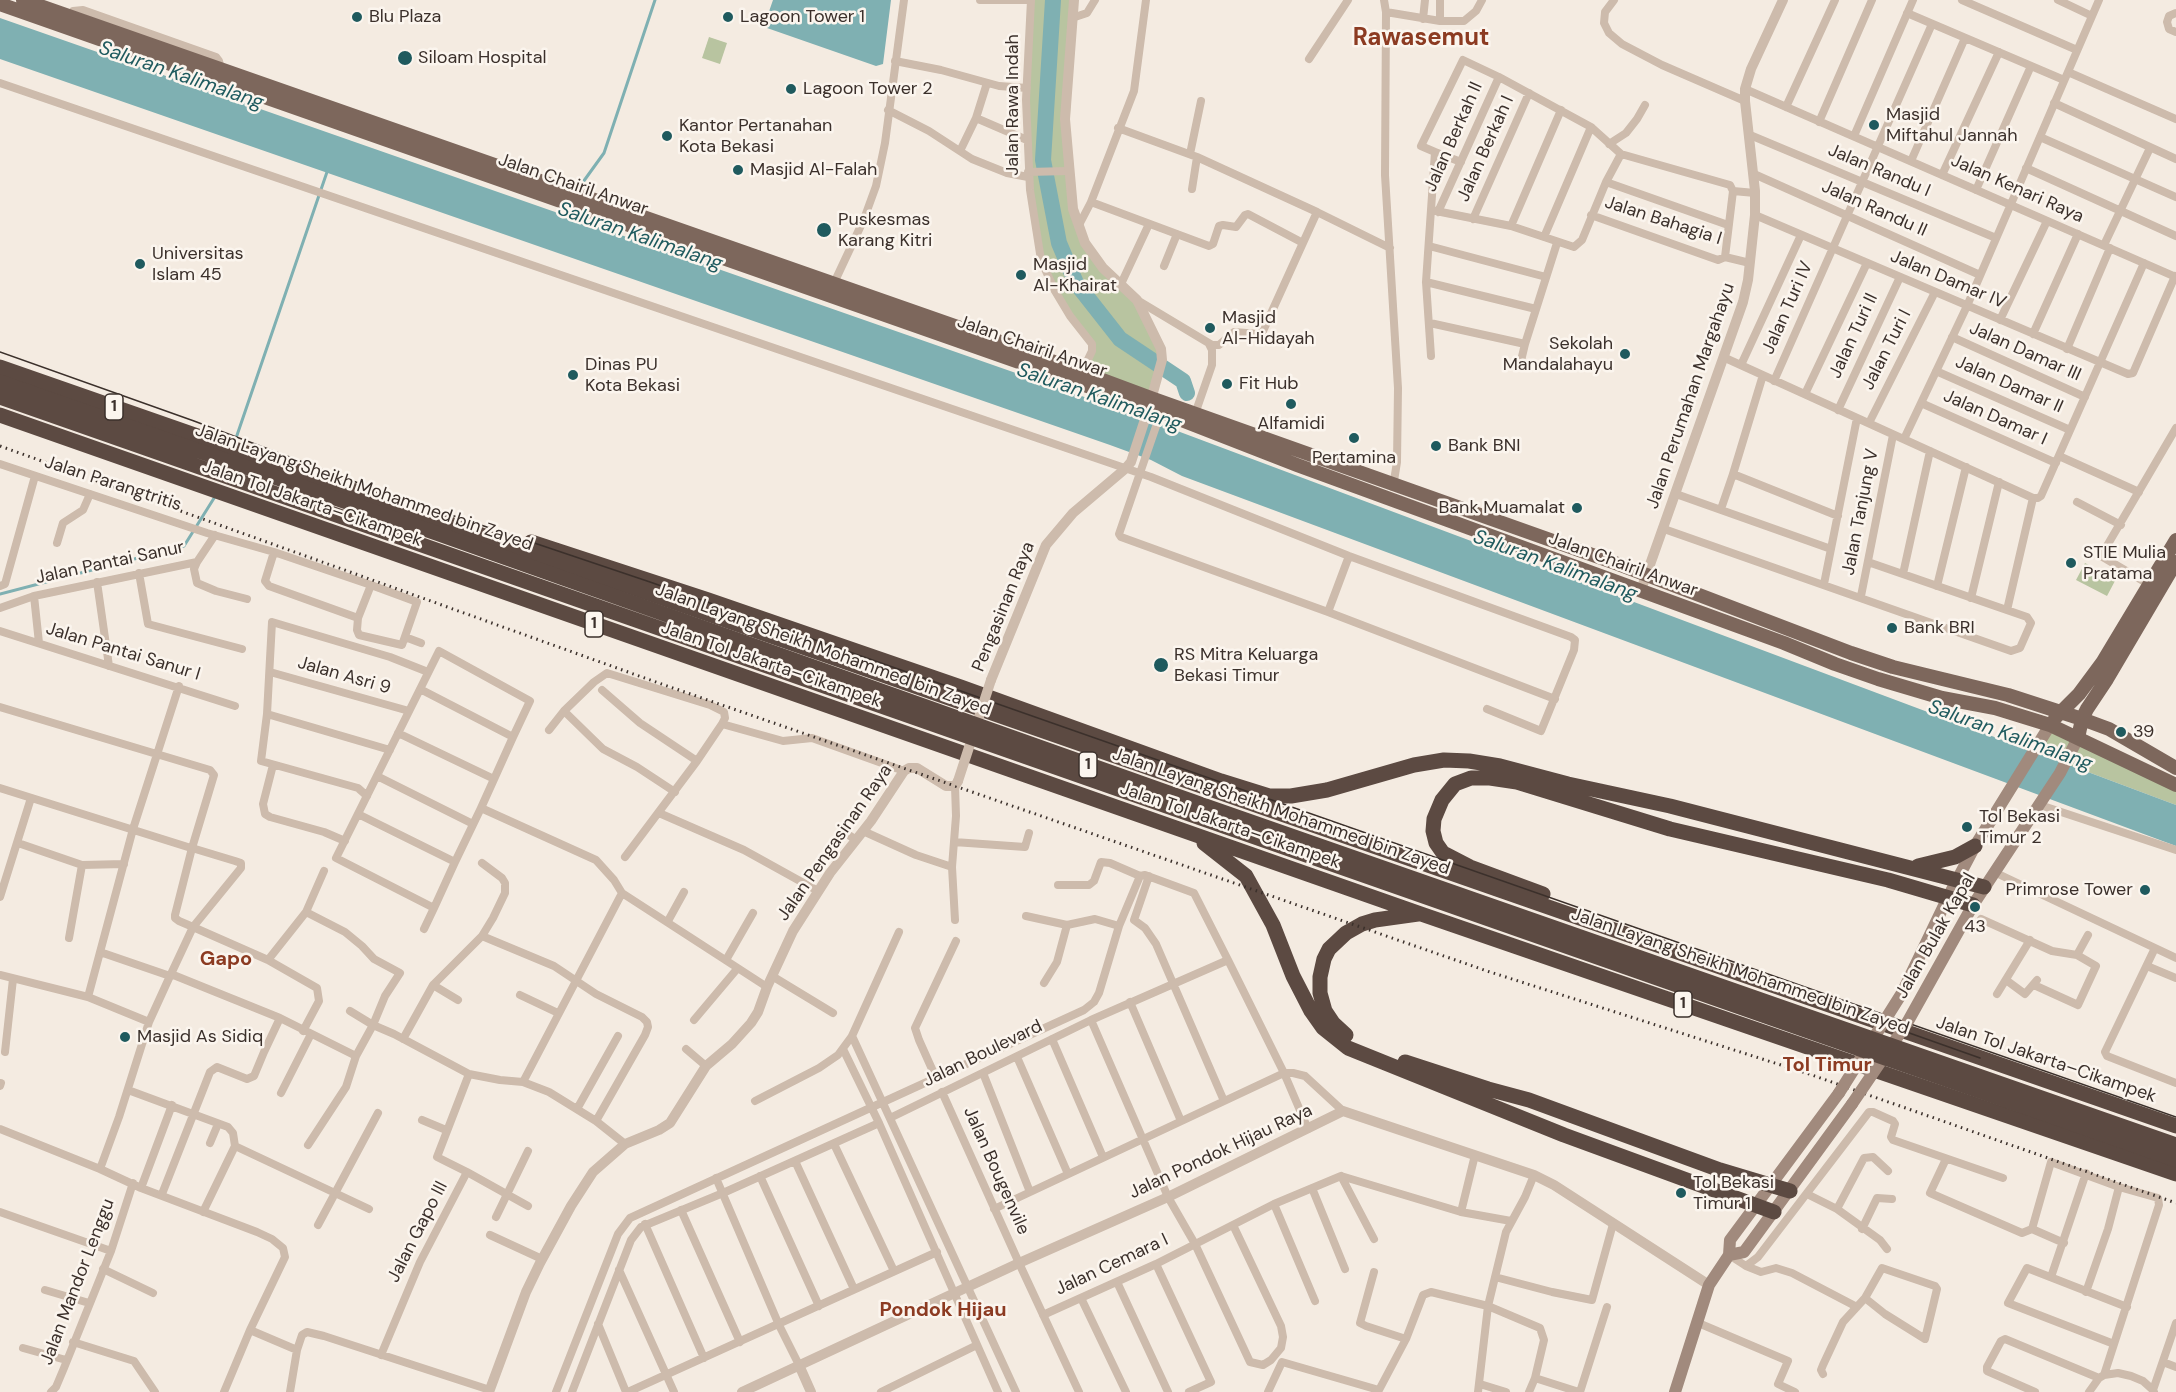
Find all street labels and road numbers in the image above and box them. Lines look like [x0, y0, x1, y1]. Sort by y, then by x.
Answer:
street label: Jalan Rawa Indah [1002, 34, 1024, 176]
street label: Jalan Berkah II [1420, 79, 1488, 195]
street label: Jalan Berkah I [1453, 93, 1519, 205]
street label: Jalan Randu I [1825, 140, 1933, 202]
street label: Jalan Chairil Anwar [495, 149, 651, 221]
street label: Jalan Kenari Raya [1947, 150, 2087, 228]
street label: Jalan Randu II [1818, 176, 1930, 242]
street label: Jalan Bahagia I [1602, 192, 1724, 250]
street label: Jalan Damar IV [1887, 246, 2009, 314]
street label: Jalan Turi IV [1758, 258, 1818, 358]
street label: Jalan Perumahan Margahayu [1642, 280, 1740, 512]
street label: Jalan Turi II [1825, 290, 1883, 382]
street label: Jalan Turi I [1858, 306, 1916, 394]
street label: Jalan Chairil Anwar [954, 311, 1110, 383]
street label: Jalan Damar III [1966, 318, 2084, 386]
street label: Jalan Damar II [1952, 352, 2066, 418]
street label: Jalan Damar I [1940, 385, 2050, 451]
road number: 1 [105, 394, 123, 420]
street label: Jalan Layang Sheikh Mohammed bin Zayed [192, 420, 536, 556]
street label: Jalan Tanjung V [1838, 447, 1884, 577]
street label: Jalan Parangtritis [42, 452, 184, 516]
street label: Jalan Tol Jakarta–Cikampek [199, 456, 425, 552]
street label: Jalan Chairil Anwar [1546, 528, 1700, 602]
street label: Jalan Pantai Sanur [34, 537, 186, 589]
street label: Pengasinan Raya [968, 539, 1040, 675]
street label: Jalan Layang Sheikh Mohammed bin Zayed [652, 579, 994, 721]
road number: 1 [585, 611, 603, 637]
street label: Jalan Tol Jakarta–Cikampek [658, 617, 884, 713]
street label: Jalan Pantai Sanur I [43, 618, 203, 686]
street label: Jalan Asri 9 [295, 652, 393, 700]
street label: Jalan Layang Sheikh Mohammed bin Zayed [1109, 744, 1453, 880]
road number: 1 [1079, 752, 1097, 778]
street label: Jalan Pengasinan Raya [773, 761, 897, 925]
street label: Jalan Tol Jakarta–Cikampek [1117, 778, 1343, 874]
street label: Jalan Bulak Kapal [1891, 869, 1981, 1003]
street label: Jalan Layang Sheikh Mohammed bin Zayed [1568, 904, 1912, 1040]
road number: 1 [1674, 991, 1692, 1017]
street label: Jalan Tol Jakarta–Cikampek [1933, 1012, 2159, 1108]
street label: Jalan Boulevard [920, 1016, 1046, 1092]
street label: Jalan Pondok Hijau Raya [1126, 1100, 1316, 1204]
street label: Jalan Bougenvile [958, 1104, 1034, 1238]
street label: Jalan Gapo III [383, 1178, 453, 1286]
street label: Jalan Mandor Lenggu [36, 1196, 120, 1368]
street label: Jalan Cemara I [1052, 1229, 1172, 1301]

